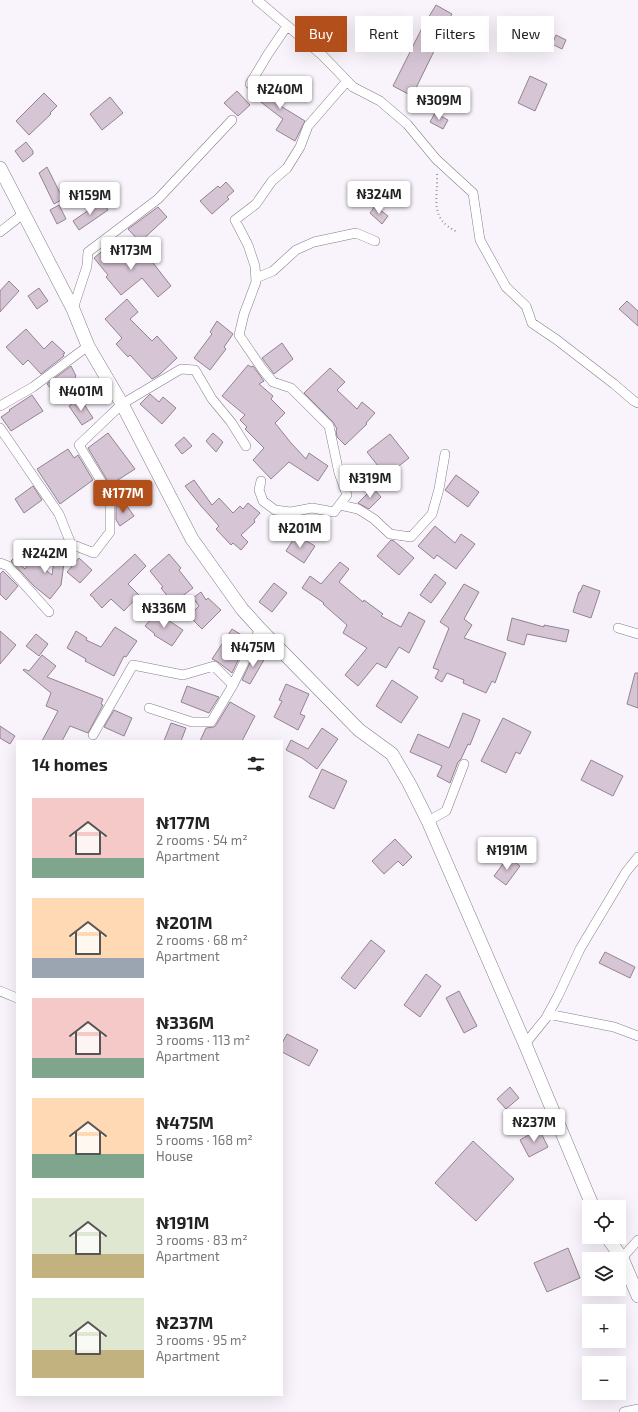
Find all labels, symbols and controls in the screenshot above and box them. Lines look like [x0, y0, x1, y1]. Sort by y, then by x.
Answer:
chip: Buy [295, 16, 347, 52]
chip: Rent [355, 16, 413, 52]
chip: Filters [421, 16, 489, 52]
chip: New [497, 16, 554, 52]
pin: ₦240M [252, 76, 308, 110]
text: ₦240M [257, 81, 303, 97]
pin: ₦309M [411, 87, 467, 121]
text: ₦309M [416, 92, 462, 108]
pin: ₦324M [351, 181, 407, 215]
pin: ₦159M [62, 182, 118, 216]
text: ₦324M [356, 186, 402, 202]
text: ₦159M [69, 187, 111, 203]
pin: ₦173M [103, 237, 159, 271]
text: ₦173M [110, 242, 152, 258]
pin: ₦401M [53, 378, 109, 412]
text: ₦401M [59, 383, 103, 399]
pin: ₦319M [342, 465, 398, 499]
text: ₦319M [349, 470, 391, 486]
pin: ₦177M [95, 480, 151, 514]
text: ₦177M [102, 485, 144, 501]
pin: ₦201M [272, 515, 328, 549]
text: ₦201M [278, 520, 322, 536]
pin: ₦242M [17, 540, 73, 574]
text: ₦242M [22, 545, 68, 561]
pin: ₦336M [136, 595, 192, 629]
text: ₦336M [142, 600, 186, 616]
pin: ₦475M [225, 634, 281, 668]
text: ₦475M [231, 639, 275, 655]
icon: filters [245, 753, 267, 775]
text: 14 homes [32, 754, 108, 774]
text: ₦177M [156, 812, 210, 832]
icon: home [64, 814, 112, 862]
text: 2 rooms · 54 m² [156, 832, 248, 848]
pin: ₦191M [479, 837, 535, 871]
text: ₦191M [487, 842, 527, 858]
text: Apartment [156, 848, 220, 864]
text: ₦201M [156, 912, 213, 932]
icon: home [64, 914, 112, 962]
text: 2 rooms · 68 m² [156, 932, 248, 948]
text: Apartment [156, 948, 220, 964]
text: ₦336M [156, 1012, 214, 1032]
icon: home [64, 1014, 112, 1062]
text: 3 rooms · 113 m² [156, 1032, 250, 1048]
text: Apartment [156, 1048, 220, 1064]
pin: ₦237M [506, 1109, 562, 1143]
text: ₦475M [156, 1112, 214, 1132]
icon: home [64, 1114, 112, 1162]
text: ₦237M [512, 1114, 556, 1130]
text: 5 rooms · 168 m² [156, 1132, 253, 1148]
text: House [156, 1148, 193, 1164]
map controls [582, 1200, 626, 1400]
button: locate [582, 1200, 626, 1244]
text: ₦191M [156, 1212, 209, 1232]
icon: home [64, 1214, 112, 1262]
text: 3 rooms · 83 m² [156, 1232, 248, 1248]
text: Apartment [156, 1248, 220, 1264]
button: layers [582, 1252, 626, 1296]
button: + [582, 1304, 626, 1348]
text: ₦237M [156, 1312, 213, 1332]
icon: home [64, 1314, 112, 1362]
text: 3 rooms · 95 m² [156, 1332, 247, 1348]
text: Apartment [156, 1348, 220, 1364]
button: − [582, 1356, 626, 1400]

